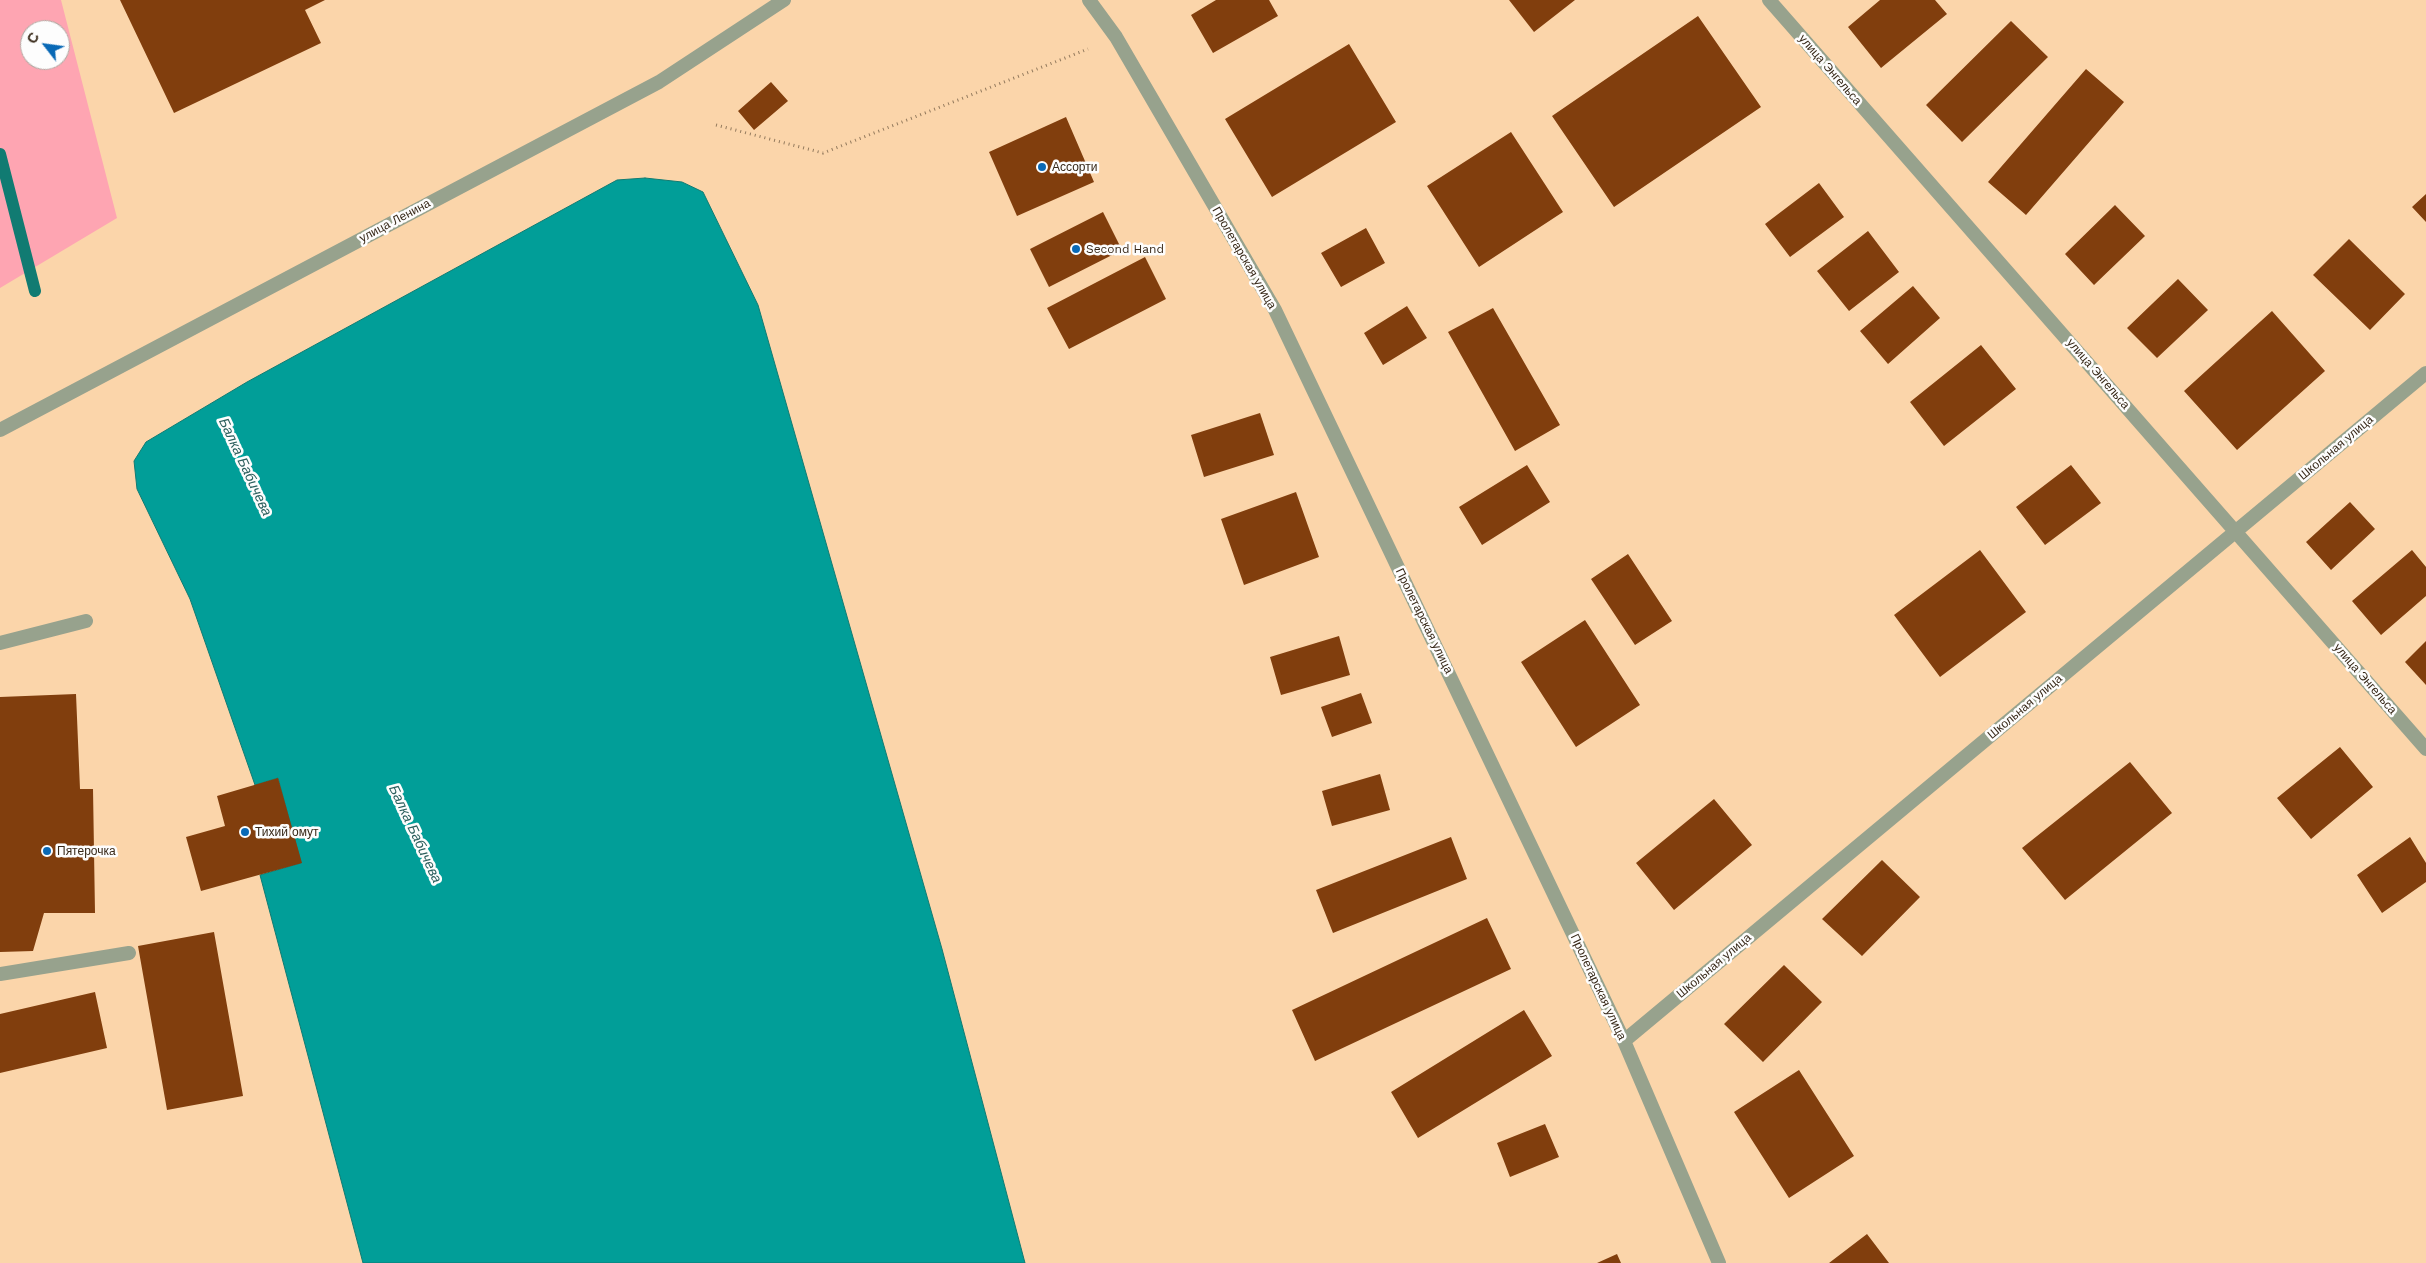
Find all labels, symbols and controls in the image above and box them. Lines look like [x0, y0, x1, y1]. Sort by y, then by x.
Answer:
north arrow [20, 20, 70, 70]
text: С [23, 30, 42, 46]
street label: улица Энгельса [1795, 32, 1865, 108]
place label: Ассорти [1052, 160, 1097, 174]
marker: Ассорти [1036, 161, 1048, 173]
street label: улица Ленина [357, 196, 433, 246]
street label: Пролетарская улица [1209, 204, 1279, 312]
place label: Second Hand [1086, 242, 1164, 256]
marker: Second Hand [1070, 243, 1082, 255]
street label: улица Энгельса [2063, 336, 2133, 412]
street label: Школьная улица [2296, 413, 2376, 483]
water label: Балка Бабичева [215, 415, 275, 519]
street label: Пролетарская улица [1392, 566, 1456, 676]
street label: улица Энгельса [2330, 641, 2400, 717]
street label: Школьная улица [1985, 672, 2065, 742]
water label: Балка Бабичева [385, 782, 445, 886]
place label: Тихий омут [255, 825, 319, 839]
marker: Тихий омут [239, 826, 251, 838]
place label: Пятерочка [57, 844, 116, 858]
marker: Пятерочка [41, 845, 53, 857]
street label: Школьная улица [1674, 931, 1754, 1001]
street label: Пролетарская улица [1567, 932, 1629, 1042]

